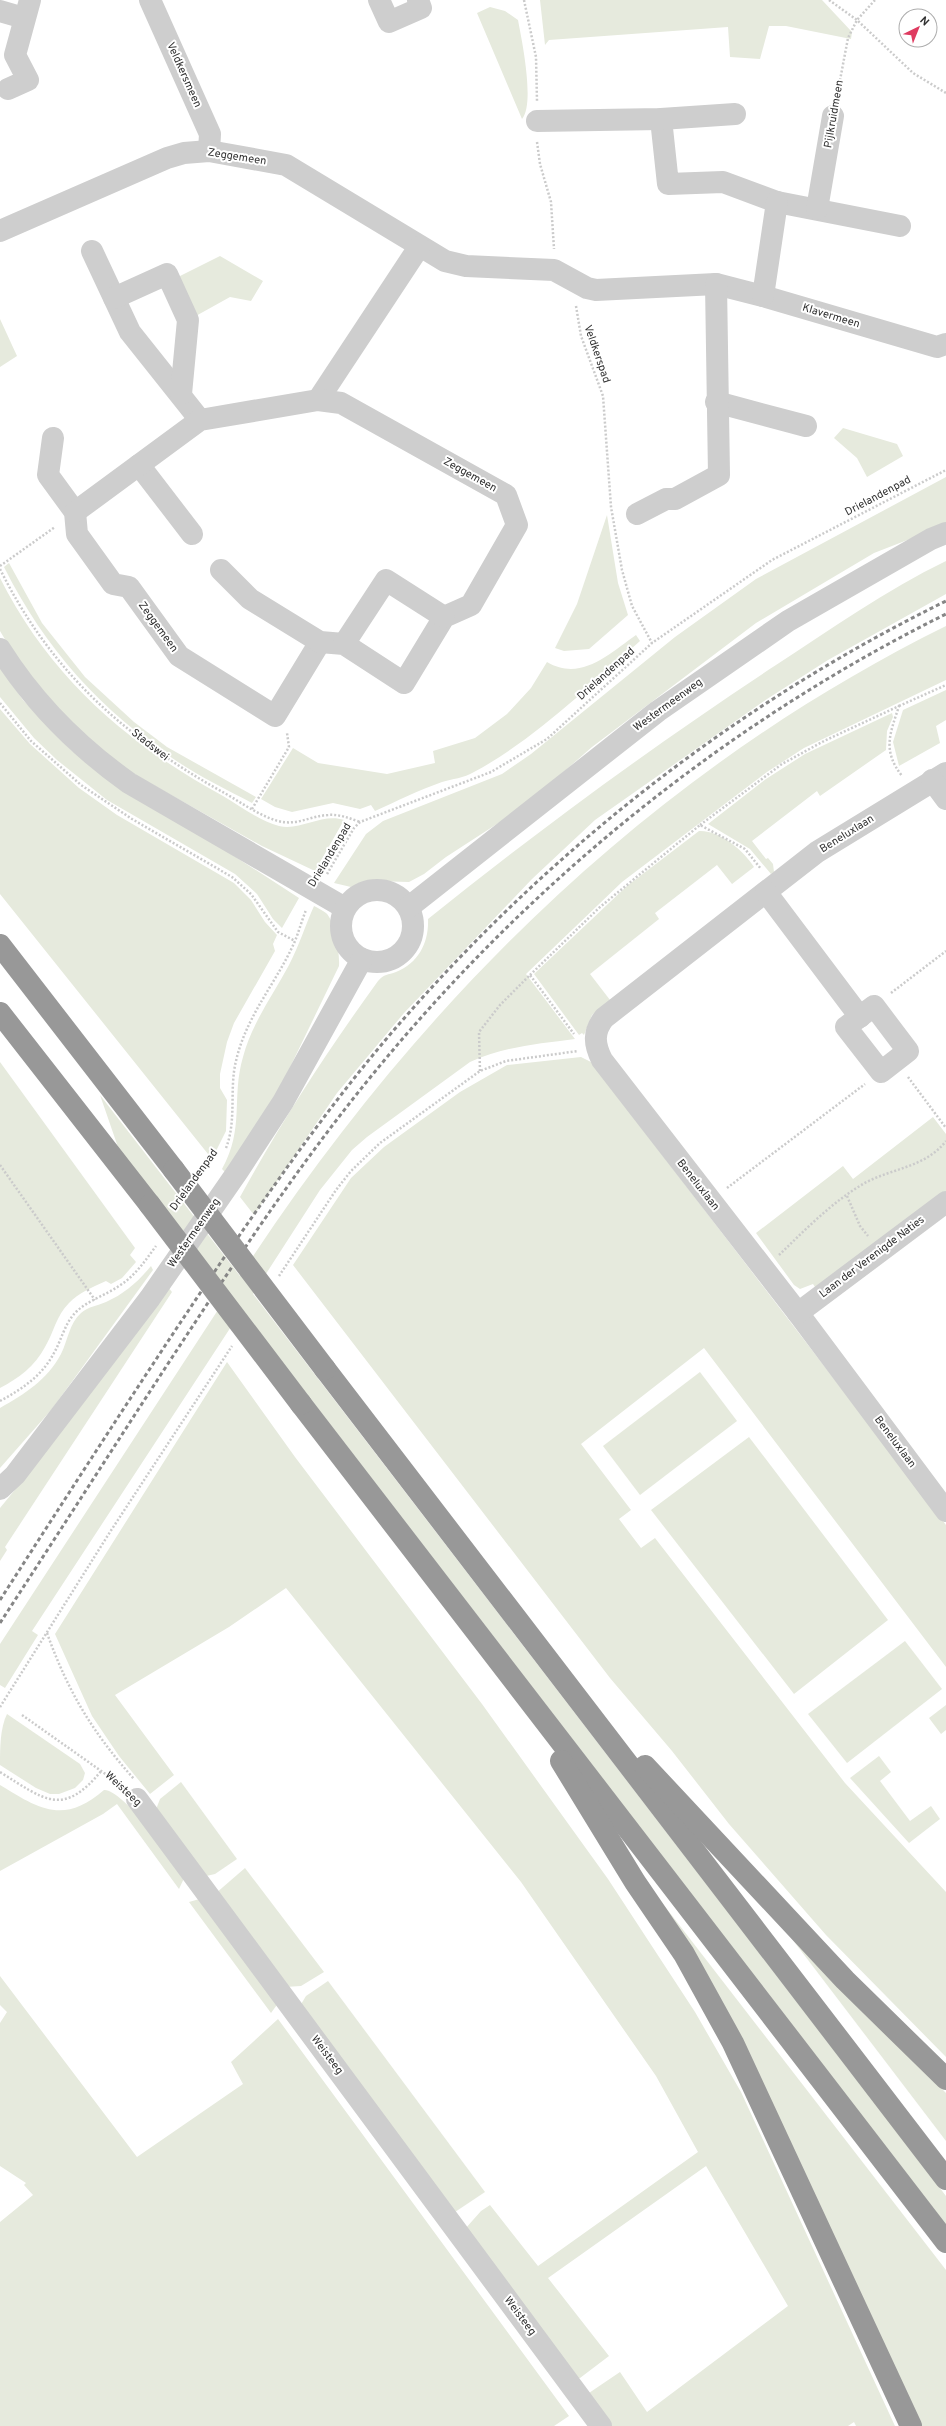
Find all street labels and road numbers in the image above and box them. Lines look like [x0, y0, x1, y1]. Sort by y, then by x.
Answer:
street label: Veldkersmeen [163, 40, 205, 110]
street label: Pijlkruidmeen [821, 79, 847, 149]
street label: Zeggemeen [207, 145, 267, 169]
street label: Klavermeen [800, 301, 862, 331]
street label: Veldkerspad [581, 323, 613, 385]
street label: Zeggemeen [441, 455, 499, 495]
street label: Drielandenpad [843, 473, 913, 519]
street label: Zeggemeen [135, 599, 181, 655]
street label: Drielandenpad [574, 644, 638, 704]
street label: Westermeenweg [631, 675, 705, 735]
street label: Stadswei [128, 726, 172, 764]
street label: Beneluxlaan [817, 812, 877, 856]
street label: Drielandenpad [305, 820, 355, 890]
street label: Drielandenpad [167, 1146, 221, 1214]
street label: Beneluxlaan [674, 1157, 722, 1213]
street label: Westermeenweg [165, 1195, 223, 1271]
street label: Laan der Verenigde Naties [817, 1213, 927, 1301]
street label: Beneluxlaan [871, 1413, 919, 1471]
street label: Weisteeg [102, 1768, 144, 1810]
street label: Weisteeg [308, 2033, 346, 2077]
street label: Weisteeg [501, 2294, 539, 2338]

